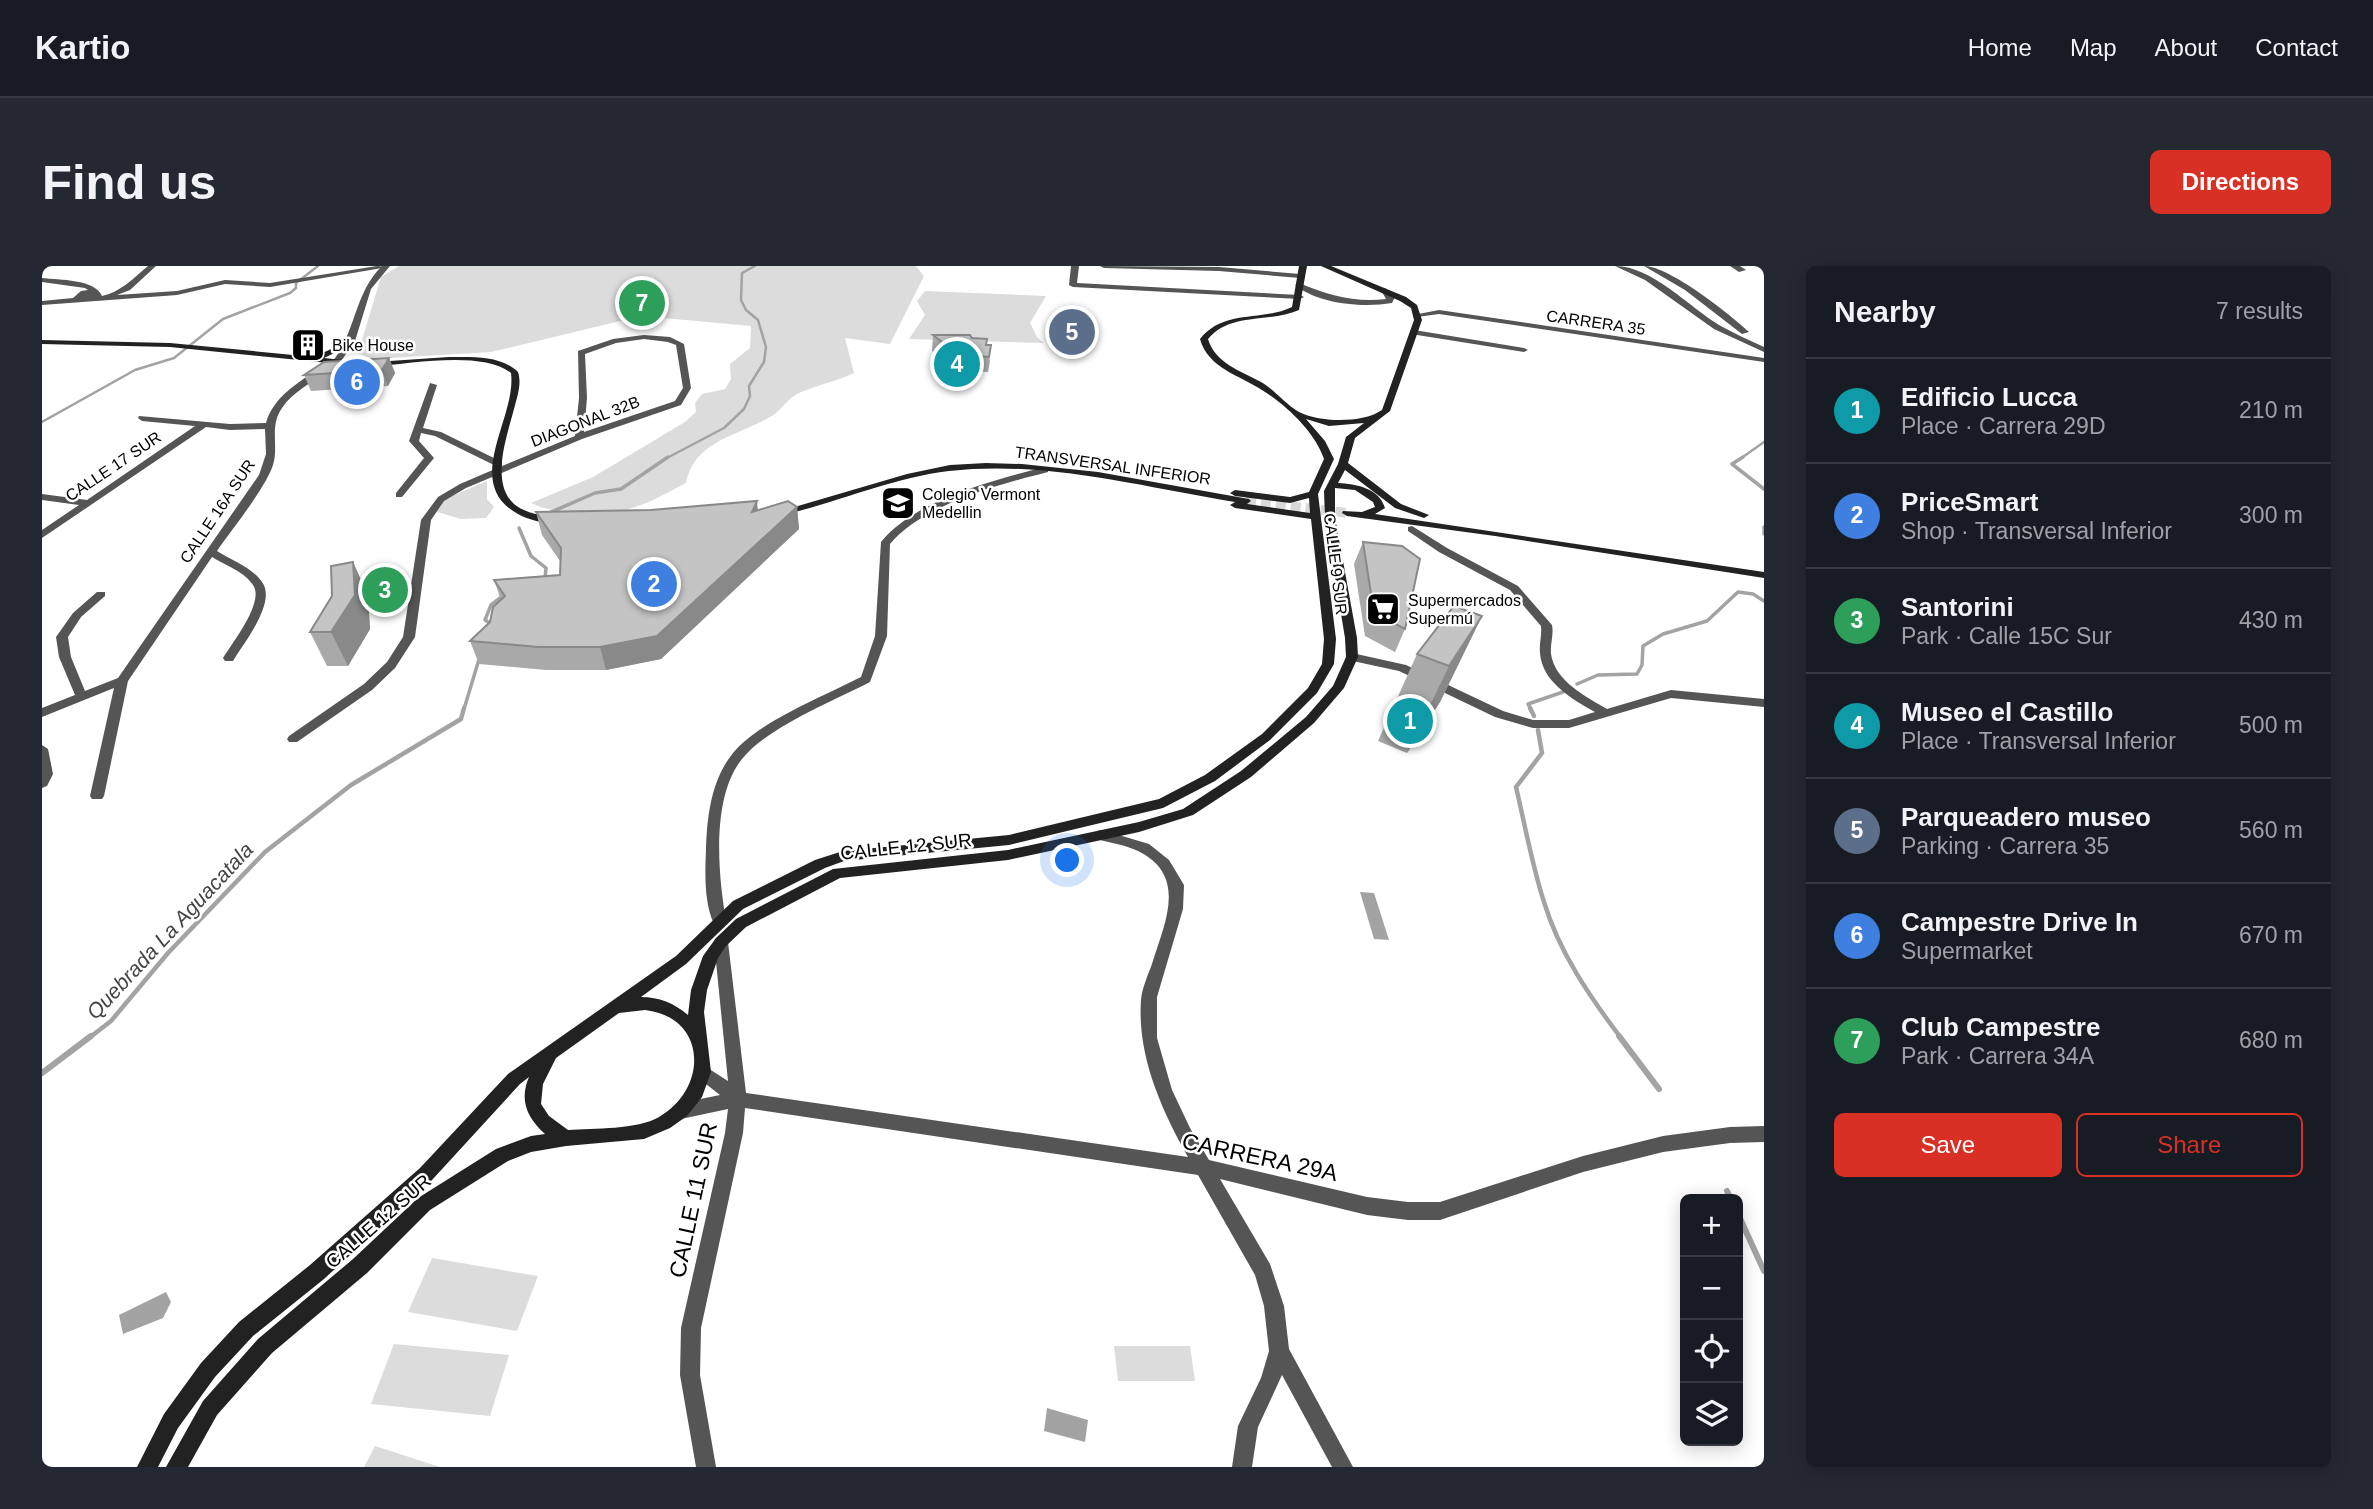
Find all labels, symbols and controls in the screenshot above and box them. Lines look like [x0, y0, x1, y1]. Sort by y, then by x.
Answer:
text: Kartio [35, 29, 130, 66]
text: Home [1968, 34, 2032, 61]
text: Map [2070, 34, 2117, 61]
text: About [2155, 34, 2217, 61]
text: Contact [2255, 34, 2338, 61]
button: Directions [2150, 150, 2331, 214]
text: Find us [42, 155, 216, 209]
pin: 7 [619, 277, 665, 329]
text: Nearby [1834, 295, 1936, 328]
text: 7 results [2216, 298, 2303, 324]
pin: 5 [1049, 306, 1095, 358]
street label: CARRERA 35 [1545, 307, 1647, 338]
building icon: Bike House [289, 326, 327, 364]
place label: Bike House [332, 337, 414, 354]
pin: 4 [934, 338, 980, 390]
pin: 6 [334, 356, 380, 408]
text: Edificio Lucca [1901, 382, 2077, 412]
street label: DIAGONAL 32B [528, 393, 642, 450]
text: 1 [1851, 397, 1863, 423]
text: 210 m [2239, 397, 2303, 423]
text: Place · Carrera 29D [1901, 413, 2106, 439]
street label: CALLE 17 SUR [62, 428, 164, 505]
street label: TRANSVERSAL INFERIOR [1014, 443, 1212, 488]
street label: CALLE 16A SUR [177, 456, 258, 566]
school or university icon: Colegio Vermont Medellin [879, 484, 917, 522]
place label: Colegio Vermont Medellin [922, 486, 1041, 521]
text: PriceSmart [1901, 487, 2038, 517]
text: 2 [1851, 502, 1863, 528]
text: 300 m [2239, 502, 2303, 528]
street label: CALLE 9 SUR [1321, 512, 1350, 616]
text: Shop · Transversal Inferior [1901, 518, 2172, 544]
pin: 2 [631, 558, 677, 610]
pin: 3 [362, 564, 408, 616]
supermarket icon: Supermercados Supermú [1364, 590, 1402, 628]
place label: Supermercados Supermú [1408, 592, 1521, 627]
text: Santorini [1901, 592, 2014, 622]
text: 3 [1851, 607, 1863, 633]
text: 430 m [2239, 607, 2303, 633]
text: Park · Calle 15C Sur [1901, 623, 2112, 649]
pin: 1 [1387, 695, 1433, 747]
text: Museo el Castillo [1901, 697, 2113, 727]
text: 4 [1851, 712, 1863, 738]
text: 500 m [2239, 712, 2303, 738]
text: Place · Transversal Inferior [1901, 728, 2176, 754]
text: Parqueadero museo [1901, 802, 2151, 832]
text: 5 [1851, 817, 1863, 843]
text: 560 m [2239, 817, 2303, 843]
street label: CALLE 12 SUR [839, 829, 973, 864]
text: Parking · Carrera 35 [1901, 833, 2109, 859]
water label: Quebrada La Aguacatala [82, 838, 257, 1024]
your location [1050, 843, 1084, 877]
text: Campestre Drive In [1901, 907, 2138, 937]
text: 6 [1851, 922, 1863, 948]
text: 670 m [2239, 922, 2303, 948]
text: Supermarket [1901, 938, 2033, 964]
text: Club Campestre [1901, 1012, 2100, 1042]
text: 7 [1851, 1027, 1863, 1053]
text: 680 m [2239, 1027, 2303, 1053]
text: Park · Carrera 34A [1901, 1043, 2094, 1069]
button: Save [1834, 1113, 2062, 1177]
button: Share [2076, 1113, 2303, 1177]
street label: CALLE 11 SUR [664, 1120, 722, 1280]
street label: CARRERA 29A [1180, 1128, 1341, 1186]
street label: CALLE 12 SUR [322, 1170, 435, 1273]
map controls [1680, 1194, 1743, 1446]
button: + [1680, 1194, 1743, 1257]
button: − [1680, 1257, 1743, 1320]
button: locate [1680, 1320, 1743, 1383]
button: layers [1680, 1383, 1743, 1446]

